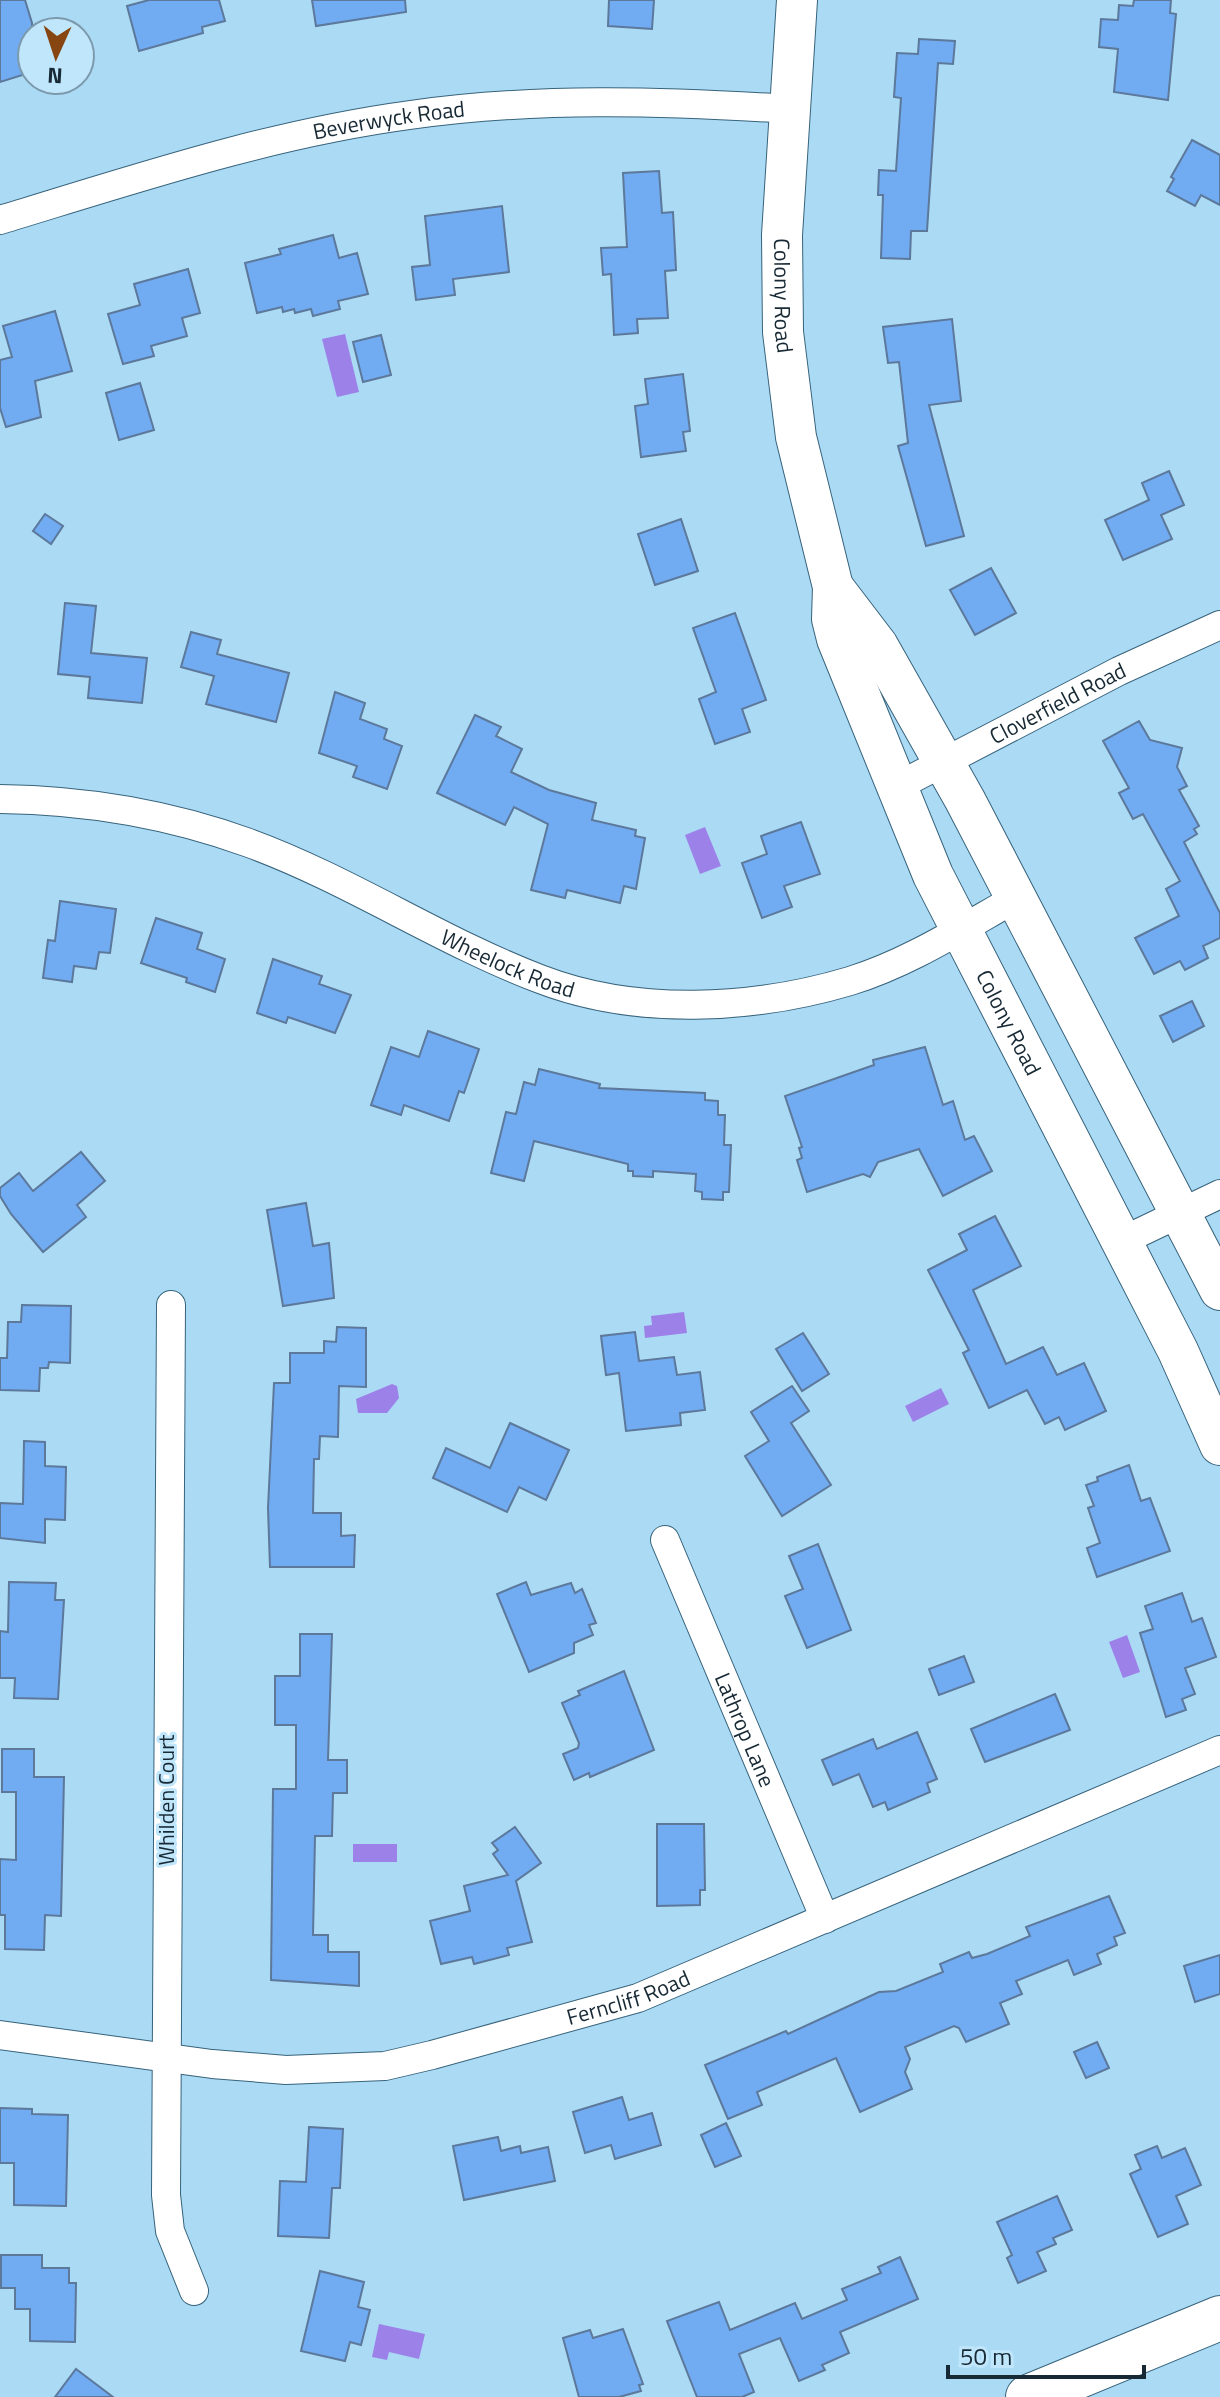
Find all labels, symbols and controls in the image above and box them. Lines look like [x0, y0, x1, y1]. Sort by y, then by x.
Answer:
north arrow [16, 16, 96, 96]
text: N [46, 59, 63, 93]
street label: Beverwyck Road [310, 92, 466, 149]
street label: Colony Road [765, 238, 802, 355]
street label: Cloverfield Road [983, 653, 1131, 753]
street label: Wheelock Road [435, 920, 579, 1007]
street label: Colony Road [967, 964, 1050, 1081]
street label: Lathrop Lane [706, 1667, 784, 1792]
street label: Whilden Court [149, 1734, 183, 1866]
street label: Ferncliff Road [563, 1961, 695, 2034]
scale bar [948, 2329, 1144, 2379]
text: 50 m [960, 2338, 1012, 2374]

